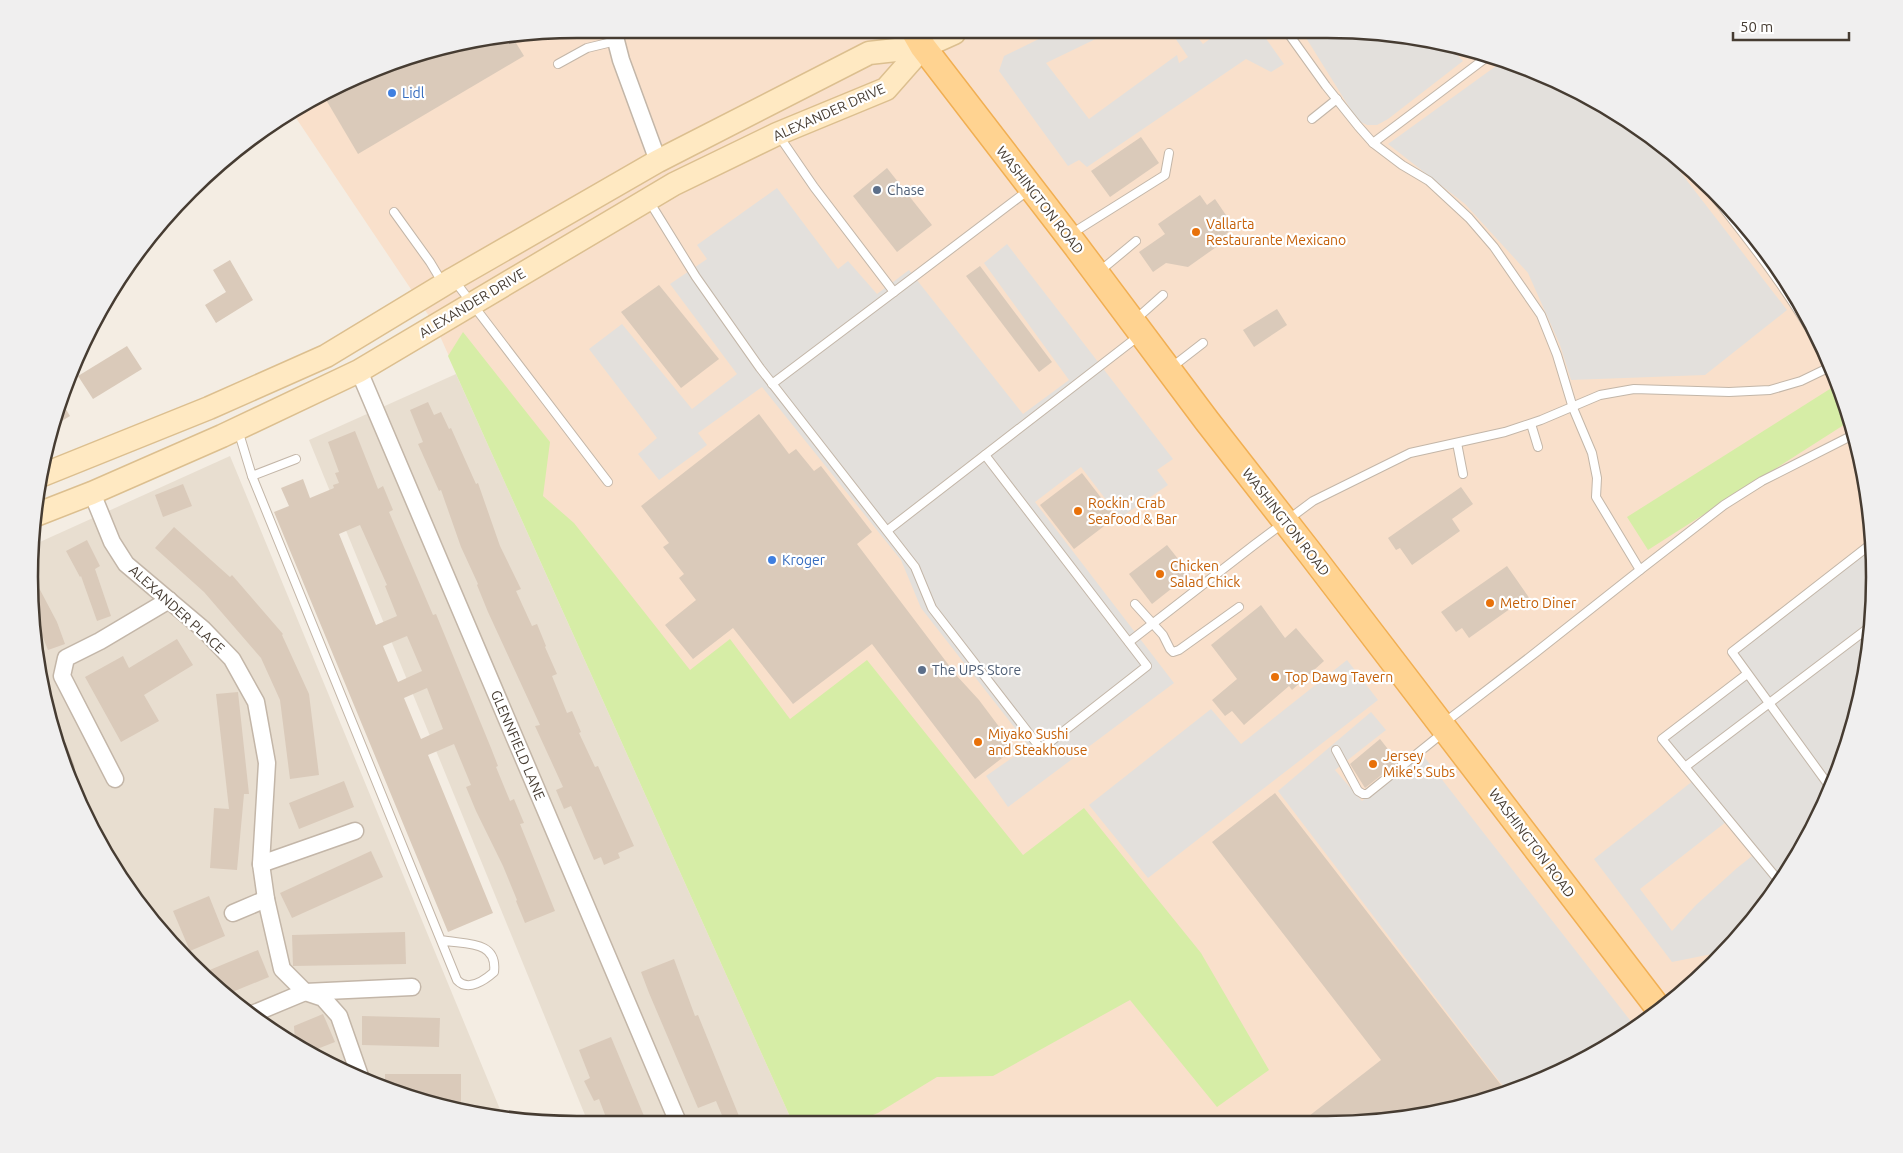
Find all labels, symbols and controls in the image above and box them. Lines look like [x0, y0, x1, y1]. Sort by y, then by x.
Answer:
scale bar [1733, 10, 1849, 42]
text: 50 m [1740, 18, 1773, 35]
street label: ALEXANDER DRIVE [771, 80, 888, 144]
place label: Lidl [402, 85, 425, 101]
marker: Lidl [386, 87, 398, 99]
street label: WASHINGTON ROAD [993, 143, 1087, 257]
place label: Chase [887, 182, 925, 198]
marker: Chase [871, 184, 883, 196]
place label: Vallarta Restaurante Mexicano [1206, 216, 1346, 248]
marker: Vallarta Restaurante Mexicano [1190, 226, 1202, 238]
street label: ALEXANDER DRIVE [416, 265, 528, 341]
street label: WASHINGTON ROAD [1239, 465, 1333, 579]
place label: Rockin' Crab Seafood & Bar [1088, 495, 1178, 527]
marker: Rockin' Crab Seafood & Bar [1072, 505, 1084, 517]
place label: Kroger [782, 552, 826, 568]
marker: Kroger [766, 554, 778, 566]
place label: Chicken Salad Chick [1170, 558, 1240, 590]
street label: ALEXANDER PLACE [126, 562, 228, 656]
marker: Chicken Salad Chick [1154, 568, 1166, 580]
place label: Metro Diner [1500, 595, 1577, 611]
marker: Metro Diner [1484, 597, 1496, 609]
place label: The UPS Store [932, 662, 1021, 678]
marker: The UPS Store [916, 664, 928, 676]
place label: Top Dawg Tavern [1285, 669, 1393, 685]
marker: Top Dawg Tavern [1269, 671, 1281, 683]
street label: GLENNFIELD LANE [488, 688, 548, 802]
place label: Miyako Sushi and Steakhouse [988, 726, 1087, 758]
marker: Miyako Sushi and Steakhouse [972, 736, 984, 748]
place label: Jersey Mike's Subs [1383, 748, 1455, 780]
marker: Jersey Mike's Subs [1367, 758, 1379, 770]
street label: WASHINGTON ROAD [1486, 785, 1578, 901]

